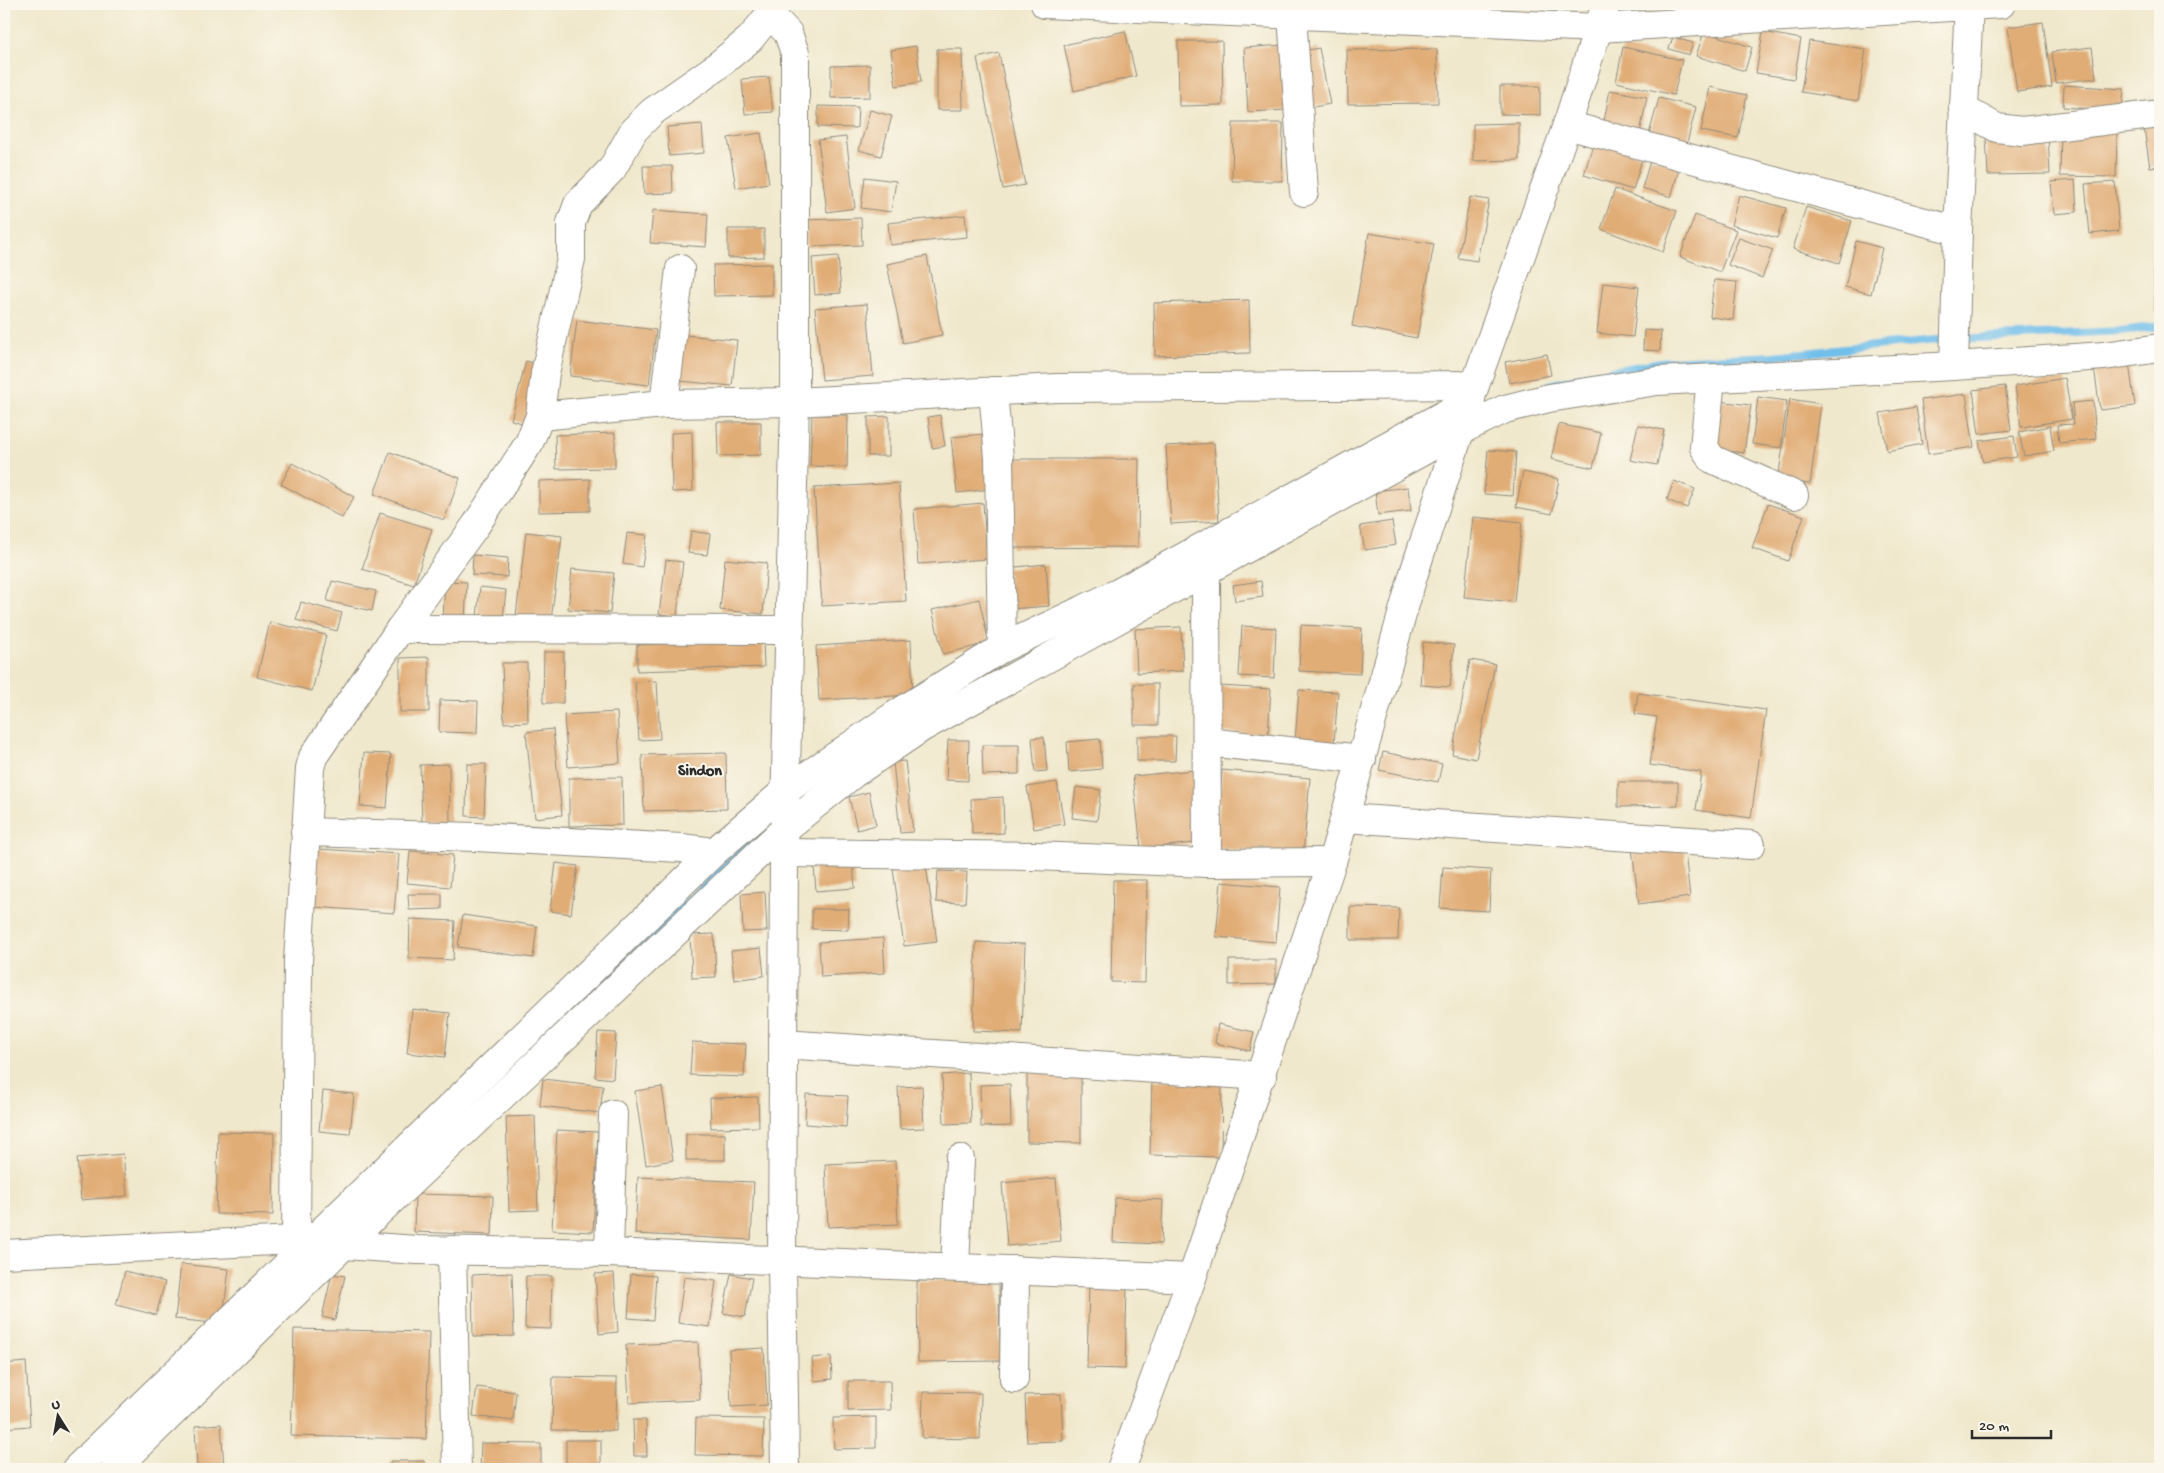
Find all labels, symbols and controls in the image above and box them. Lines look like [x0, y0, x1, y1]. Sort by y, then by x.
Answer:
district label: Sindon [678, 763, 722, 782]
north arrow [32, 1390, 82, 1440]
text: U [50, 1397, 62, 1415]
scale bar [1972, 1408, 2050, 1440]
text: 20 m [1979, 1418, 2009, 1436]

